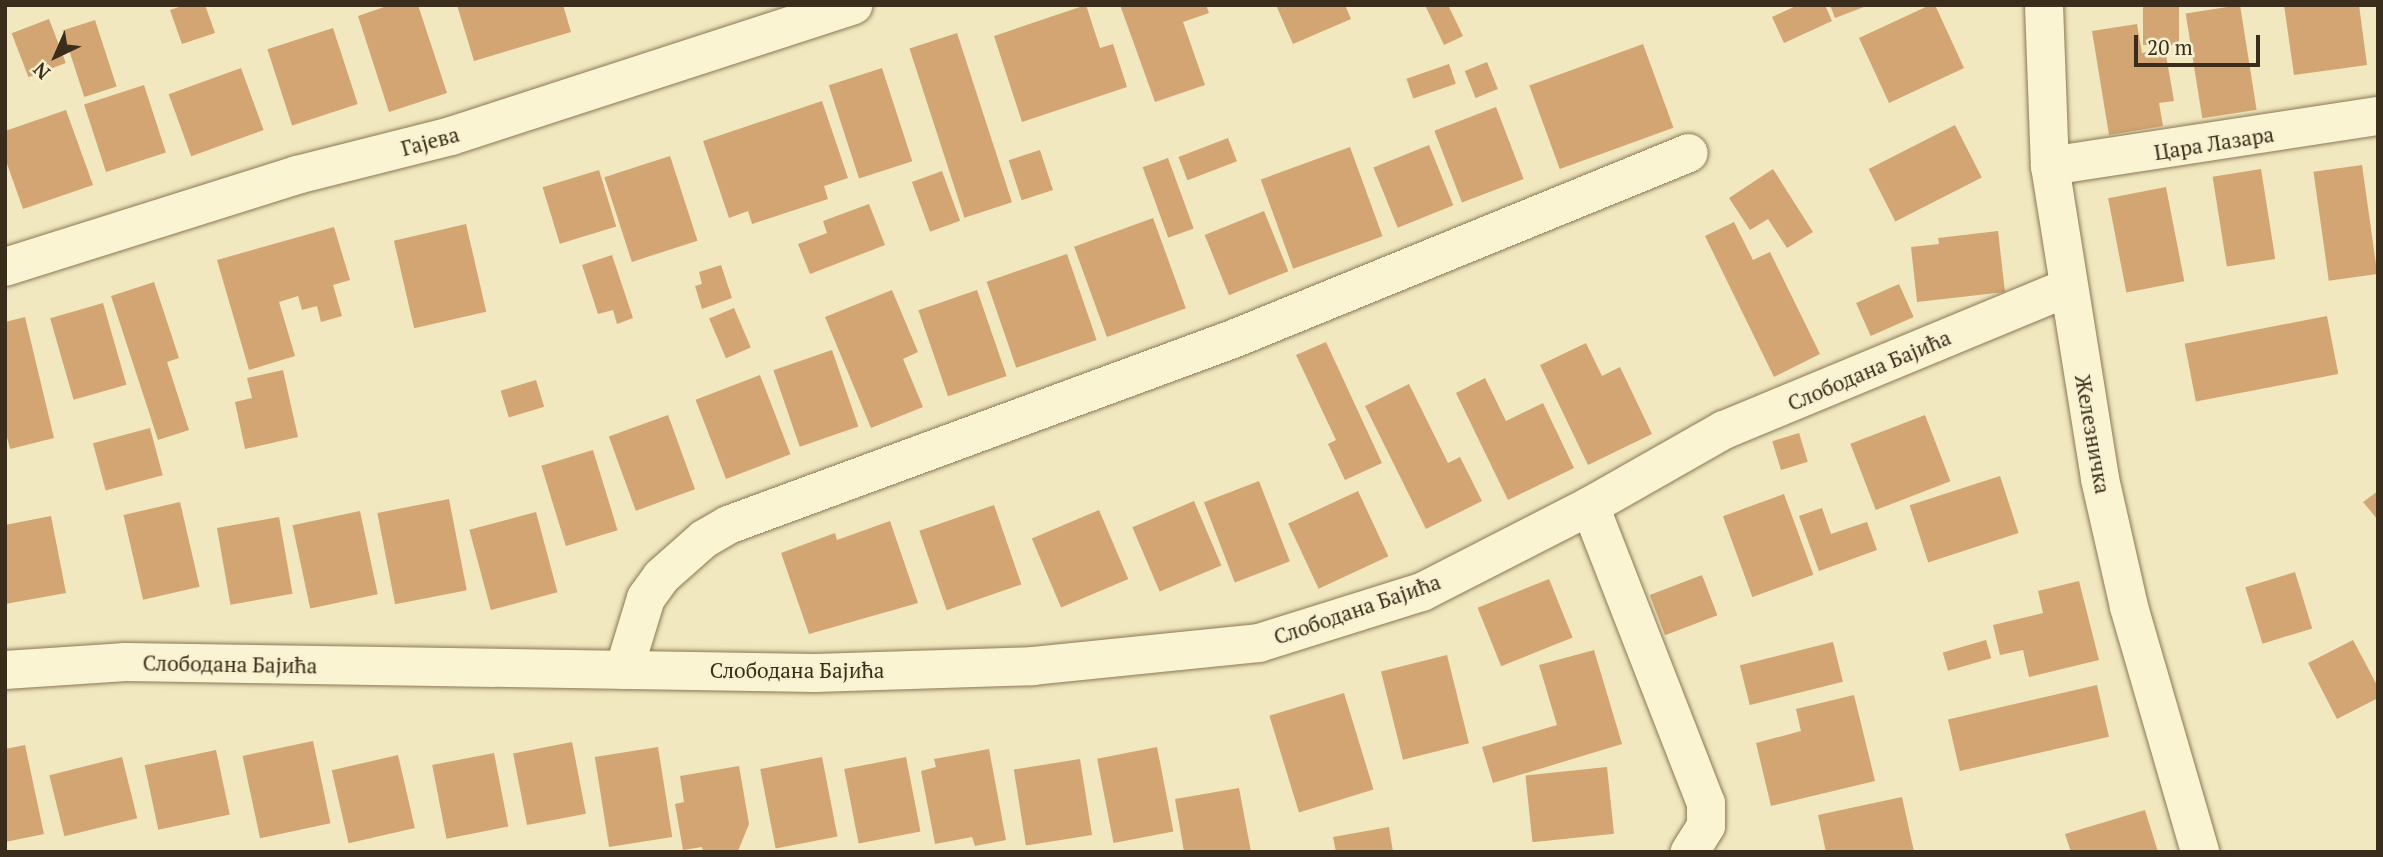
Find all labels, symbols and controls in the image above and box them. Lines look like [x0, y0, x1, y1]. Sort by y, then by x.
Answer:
north arrow [21, 21, 91, 91]
scale bar [2138, 21, 2264, 65]
text: 20 m [2147, 33, 2193, 61]
text: N [27, 57, 55, 85]
street label: Гајева [398, 121, 462, 161]
street label: Цара Лазара [2152, 121, 2276, 165]
street label: Слободана Бајића [1784, 324, 1954, 416]
street label: Железничка [2070, 372, 2116, 496]
street label: Слободана Бајића [1270, 569, 1444, 649]
street label: Слободана Бајића [142, 650, 318, 678]
street label: Слободана Бајића [710, 657, 884, 683]

